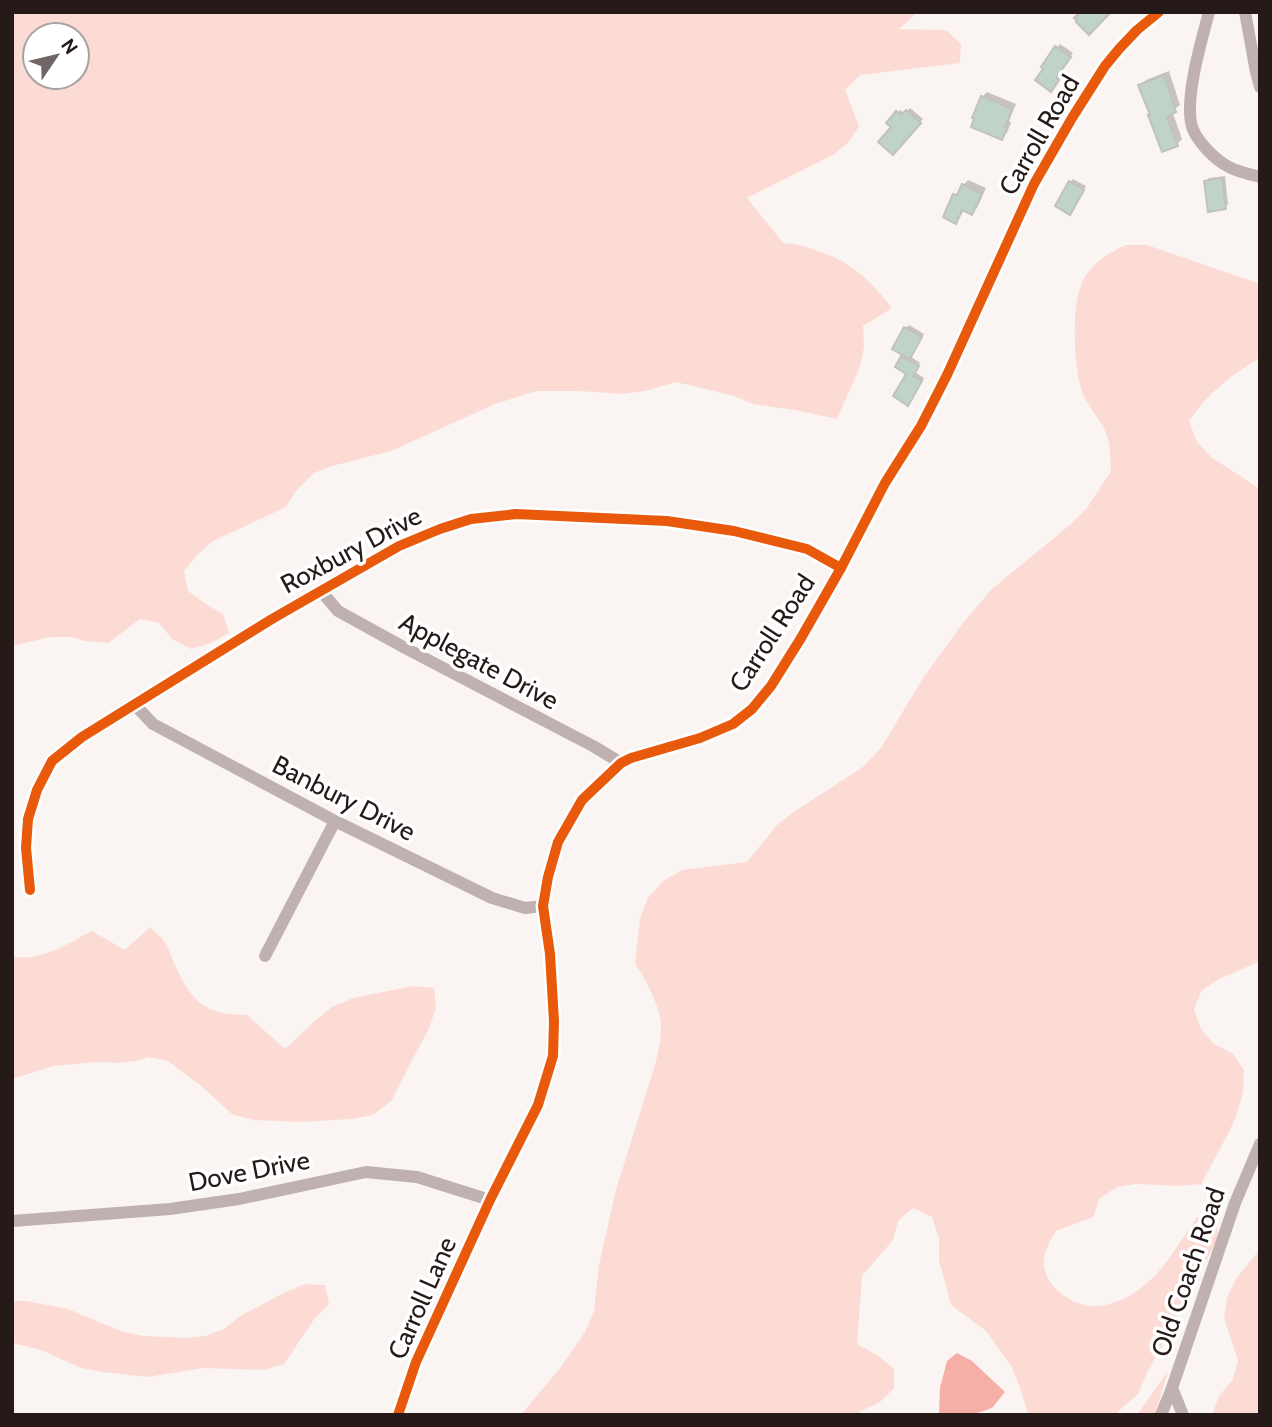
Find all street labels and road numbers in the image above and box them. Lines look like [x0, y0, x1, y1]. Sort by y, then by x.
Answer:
street label: Carroll Road [992, 69, 1086, 201]
street label: Roxbury Drive [275, 500, 427, 600]
street label: Carroll Road [722, 568, 822, 698]
street label: Applegate Drive [394, 606, 564, 716]
street label: Banbury Drive [267, 748, 421, 848]
street label: Dove Drive [186, 1144, 312, 1198]
street label: Old Coach Road [1144, 1183, 1232, 1361]
street label: Carroll Lane [381, 1232, 463, 1364]

